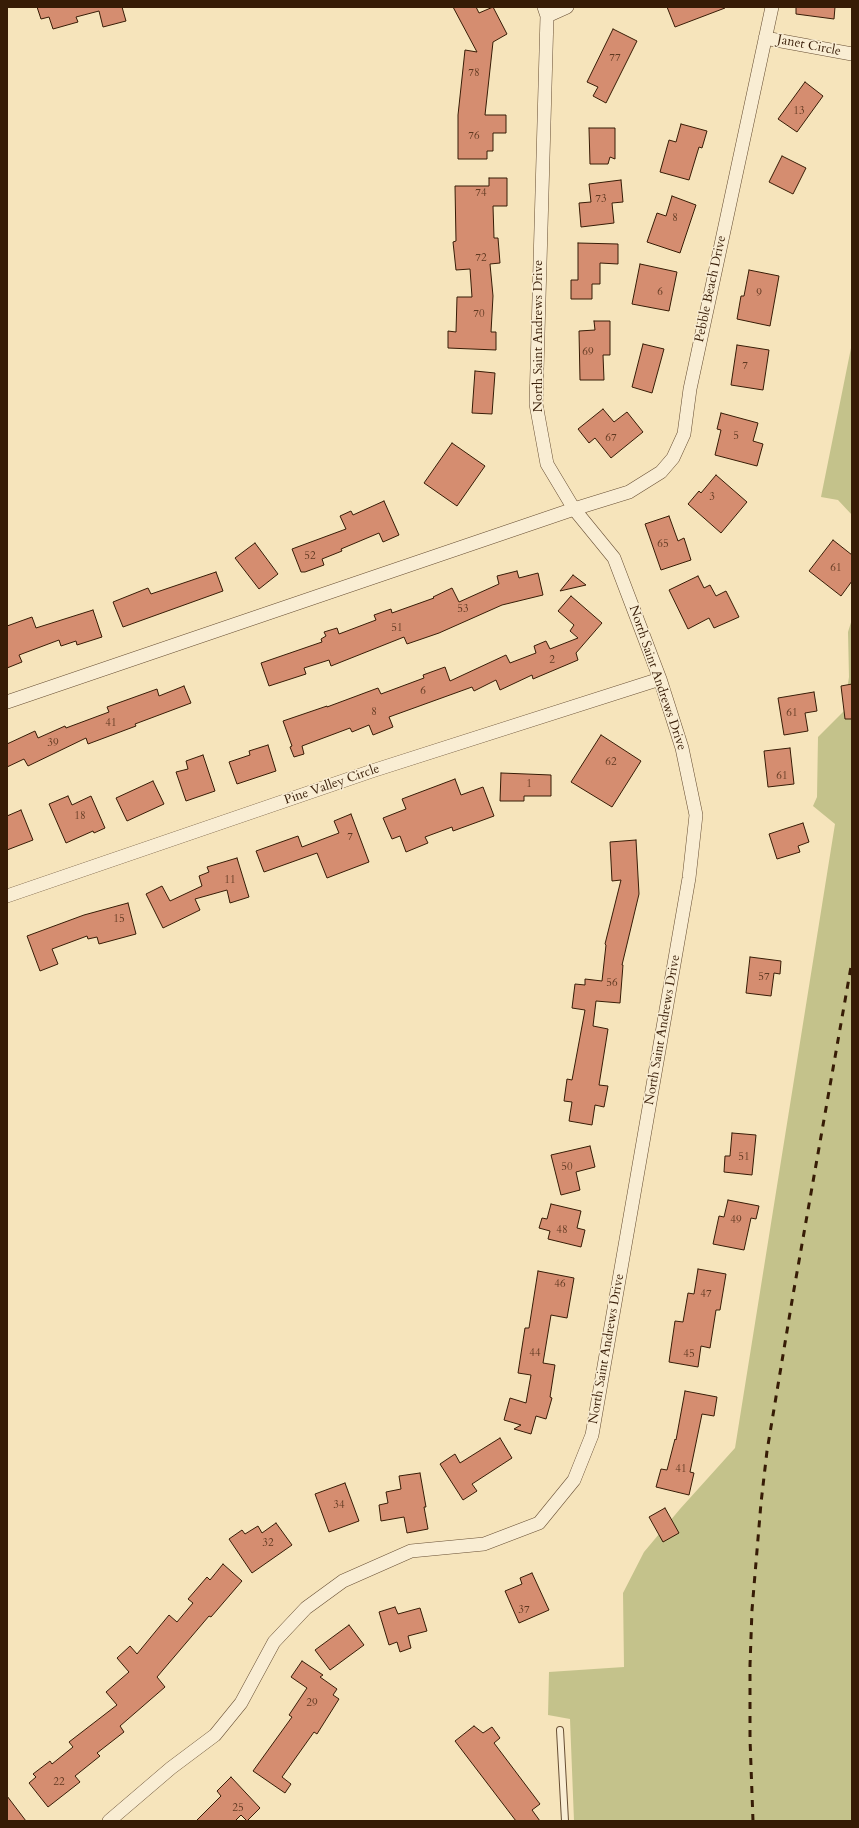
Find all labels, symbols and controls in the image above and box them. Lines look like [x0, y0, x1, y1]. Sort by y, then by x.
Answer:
street label: Janet Circle [776, 32, 842, 60]
house number: 77 [609, 51, 621, 65]
house number: 78 [468, 66, 480, 80]
house number: 13 [793, 104, 805, 118]
house number: 76 [468, 129, 480, 143]
house number: 74 [475, 186, 487, 200]
house number: 73 [595, 192, 607, 206]
house number: 8 [672, 211, 678, 225]
street label: Pebble Beach Drive [692, 234, 730, 344]
house number: 72 [475, 251, 487, 265]
street label: North Saint Andrews Drive [531, 260, 547, 412]
house number: 6 [657, 285, 663, 299]
house number: 9 [756, 286, 762, 300]
house number: 70 [473, 307, 485, 321]
house number: 69 [582, 345, 594, 359]
house number: 7 [742, 359, 748, 373]
house number: 5 [733, 429, 739, 443]
house number: 67 [605, 431, 617, 445]
house number: 3 [709, 490, 715, 504]
house number: 65 [657, 537, 669, 551]
house number: 52 [304, 549, 316, 563]
house number: 61 [830, 561, 842, 575]
house number: 53 [457, 602, 469, 616]
street label: North Saint Andrews Drive [625, 603, 689, 753]
house number: 51 [391, 621, 403, 635]
house number: 2 [549, 653, 555, 667]
house number: 6 [420, 684, 426, 698]
house number: 8 [371, 705, 377, 719]
house number: 61 [786, 706, 798, 720]
house number: 41 [105, 716, 117, 730]
house number: 39 [47, 736, 59, 750]
house number: 62 [605, 755, 617, 769]
street label: Pine Valley Circle [282, 761, 382, 809]
house number: 61 [776, 769, 788, 783]
house number: 1 [526, 777, 532, 791]
house number: 18 [74, 809, 86, 823]
house number: 7 [347, 830, 353, 844]
house number: 11 [224, 873, 236, 887]
house number: 15 [113, 912, 125, 926]
street label: North Saint Andrews Drive [642, 954, 684, 1106]
house number: 57 [758, 970, 770, 984]
house number: 56 [606, 976, 618, 990]
house number: 51 [738, 1150, 750, 1164]
house number: 50 [561, 1160, 573, 1174]
house number: 49 [730, 1213, 742, 1227]
house number: 48 [556, 1223, 568, 1237]
street label: North Saint Andrews Drive [586, 1273, 628, 1425]
house number: 46 [554, 1277, 566, 1291]
house number: 47 [700, 1287, 712, 1301]
house number: 44 [529, 1346, 541, 1360]
house number: 45 [683, 1347, 695, 1361]
house number: 41 [675, 1462, 687, 1476]
house number: 34 [333, 1498, 345, 1512]
house number: 32 [262, 1536, 274, 1550]
house number: 37 [518, 1603, 530, 1617]
house number: 29 [306, 1696, 318, 1710]
house number: 22 [53, 1775, 65, 1789]
house number: 25 [232, 1801, 244, 1815]

